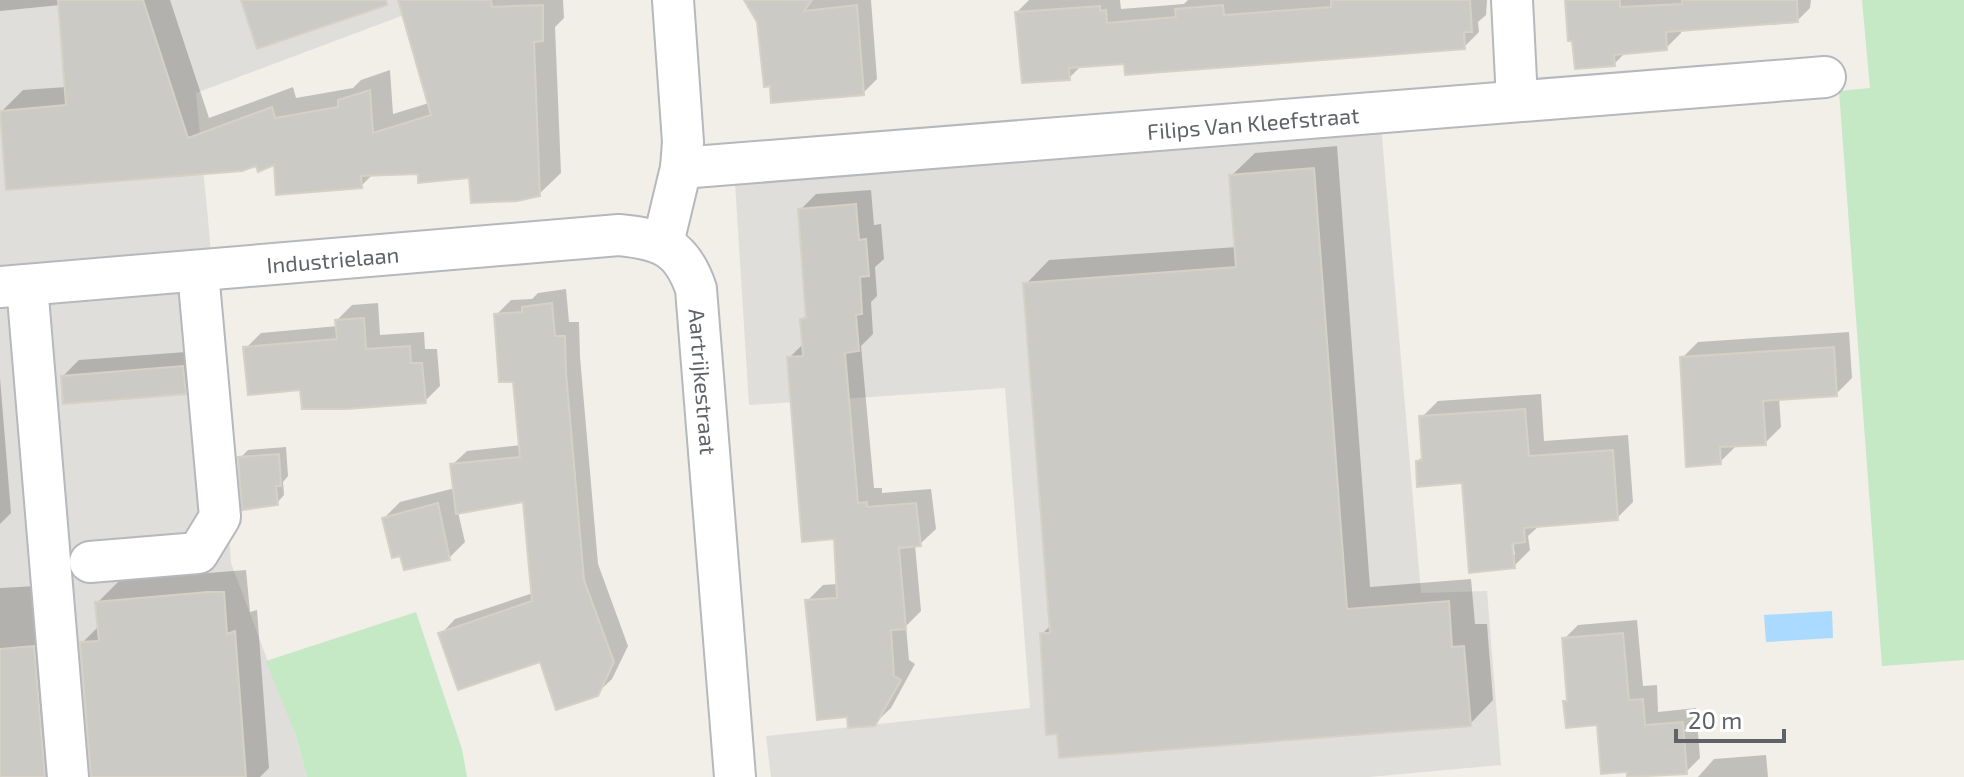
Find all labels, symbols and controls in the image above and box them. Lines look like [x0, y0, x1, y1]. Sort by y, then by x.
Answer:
street label: Filips Van Kleefstraat [1146, 101, 1360, 144]
street label: Industrielaan [266, 241, 400, 278]
street label: Aartrijkestraat [685, 308, 722, 456]
scale bar [1676, 693, 1784, 743]
text: 20 m [1688, 705, 1742, 734]

